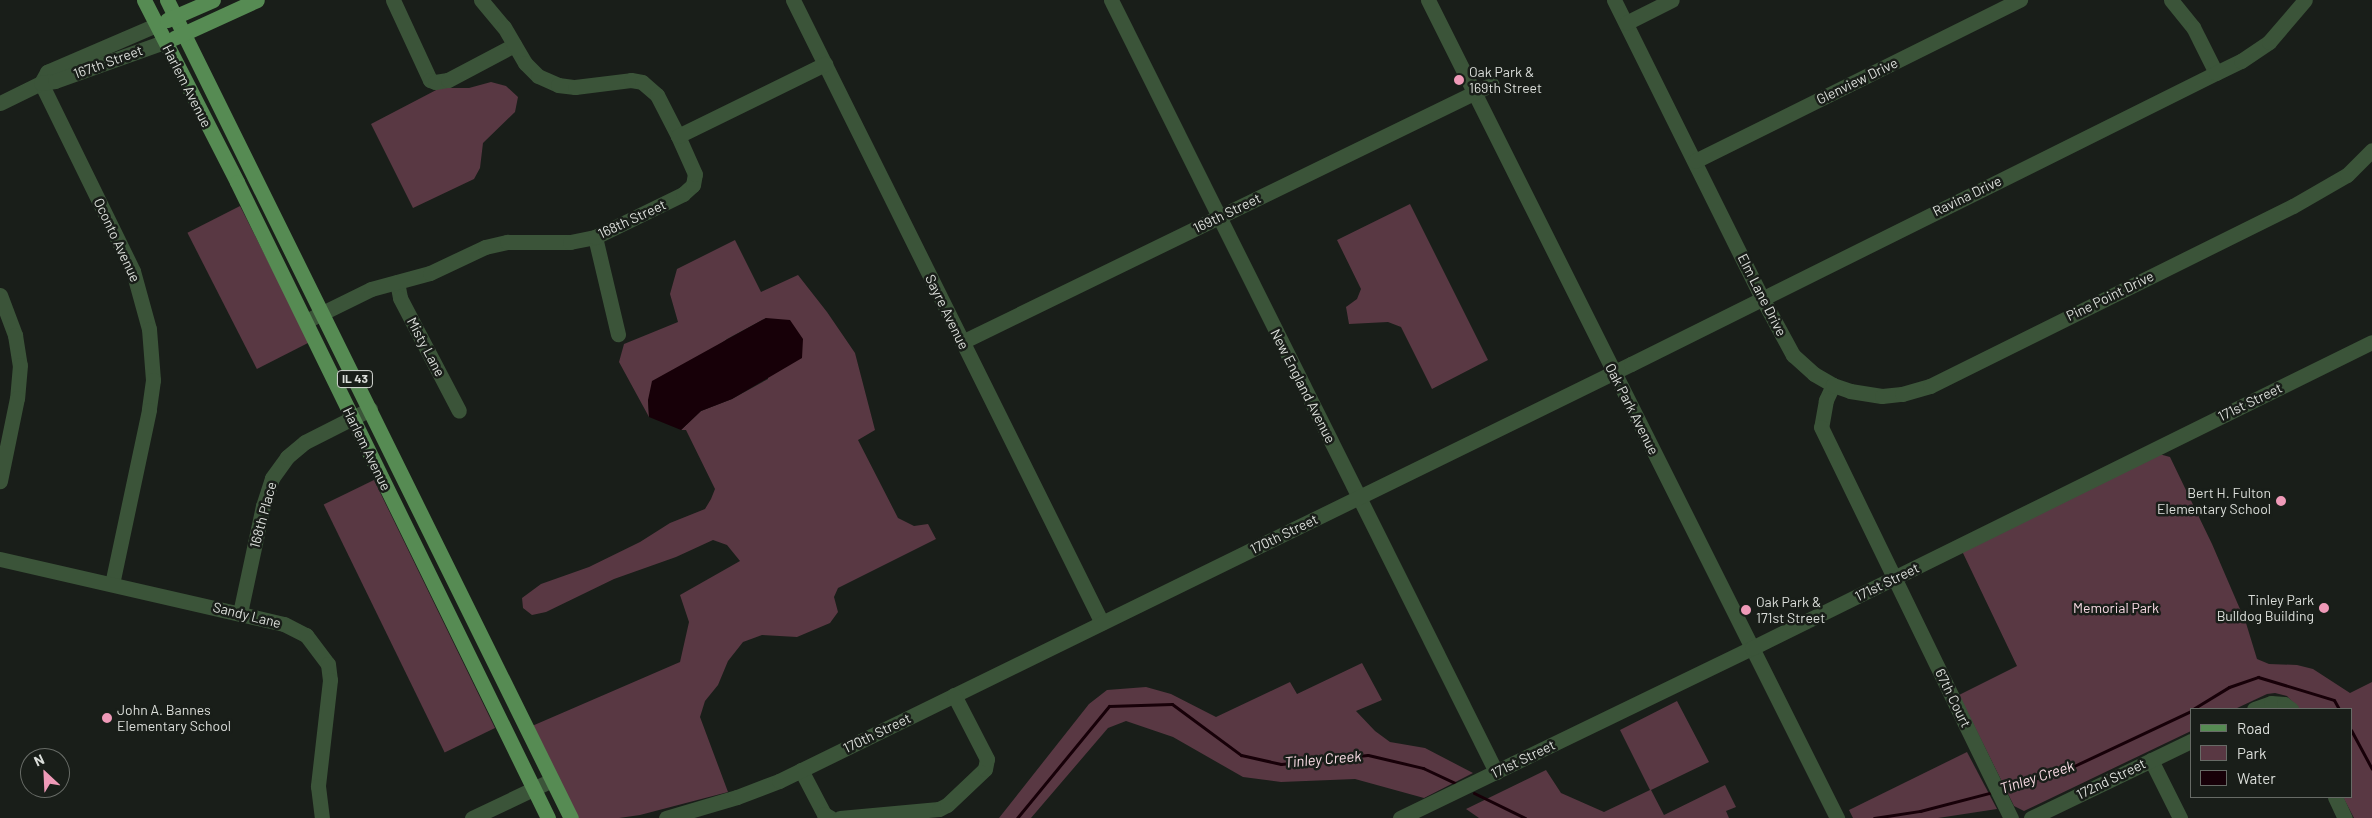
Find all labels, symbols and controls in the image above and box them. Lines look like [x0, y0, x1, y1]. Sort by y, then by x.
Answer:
street label: 167th Street [71, 42, 145, 82]
street label: Harlem Avenue [159, 42, 215, 130]
street label: Glenview Drive [1814, 54, 1900, 108]
place label: Oak Park & 169th Street [1469, 64, 1542, 96]
marker: Oak Park & 169th Street [1453, 74, 1465, 86]
street label: Ravina Drive [1930, 172, 2004, 220]
street label: 169th Street [1190, 189, 1264, 237]
street label: Oconto Avenue [90, 195, 144, 285]
street label: 168th Street [595, 196, 669, 242]
street label: Elm Lane Drive [1734, 251, 1790, 339]
street label: Pine Point Drive [2063, 268, 2157, 324]
street label: Sayre Avenue [922, 272, 972, 352]
street label: Misty Lane [403, 315, 449, 379]
street label: New England Avenue [1267, 326, 1339, 446]
street label: Oak Park Avenue [1602, 360, 1662, 458]
road number: IL 43 [336, 369, 374, 388]
street label: 171st Street [2215, 379, 2285, 425]
street label: Harlem Avenue [340, 404, 394, 494]
street label: 168th Place [246, 480, 280, 550]
place label: Bert H. Fulton Elementary School [2157, 485, 2271, 518]
marker: Bert H. Fulton Elementary School [2275, 495, 2287, 507]
street label: 170th Street [1247, 510, 1321, 558]
street label: 171st Street [1852, 559, 1922, 605]
place label: Tinley Park Bulldog Building [2217, 592, 2314, 624]
place label: Oak Park & 171st Street [1756, 594, 1825, 626]
street label: Sandy Lane [211, 598, 283, 632]
park label: Memorial Park [2073, 600, 2159, 616]
marker: Tinley Park Bulldog Building [2318, 602, 2330, 614]
marker: Oak Park & 171st Street [1740, 604, 1752, 616]
street label: 67th Court [1932, 666, 1974, 730]
place label: John A. Bannes Elementary School [117, 702, 231, 734]
legend [2190, 708, 2352, 798]
street label: 170th Street [840, 709, 914, 757]
marker: John A. Bannes Elementary School [101, 712, 113, 724]
text: Road [2237, 719, 2270, 737]
street label: 171st Street [1488, 736, 1558, 782]
text: Park [2237, 744, 2266, 762]
water label: Tinley Creek [1284, 747, 1362, 771]
north arrow [20, 748, 70, 798]
text: N [31, 750, 47, 770]
street label: 172nd Street [2074, 755, 2148, 803]
water label: Tinley Creek [1998, 757, 2076, 797]
text: Water [2237, 769, 2276, 787]

